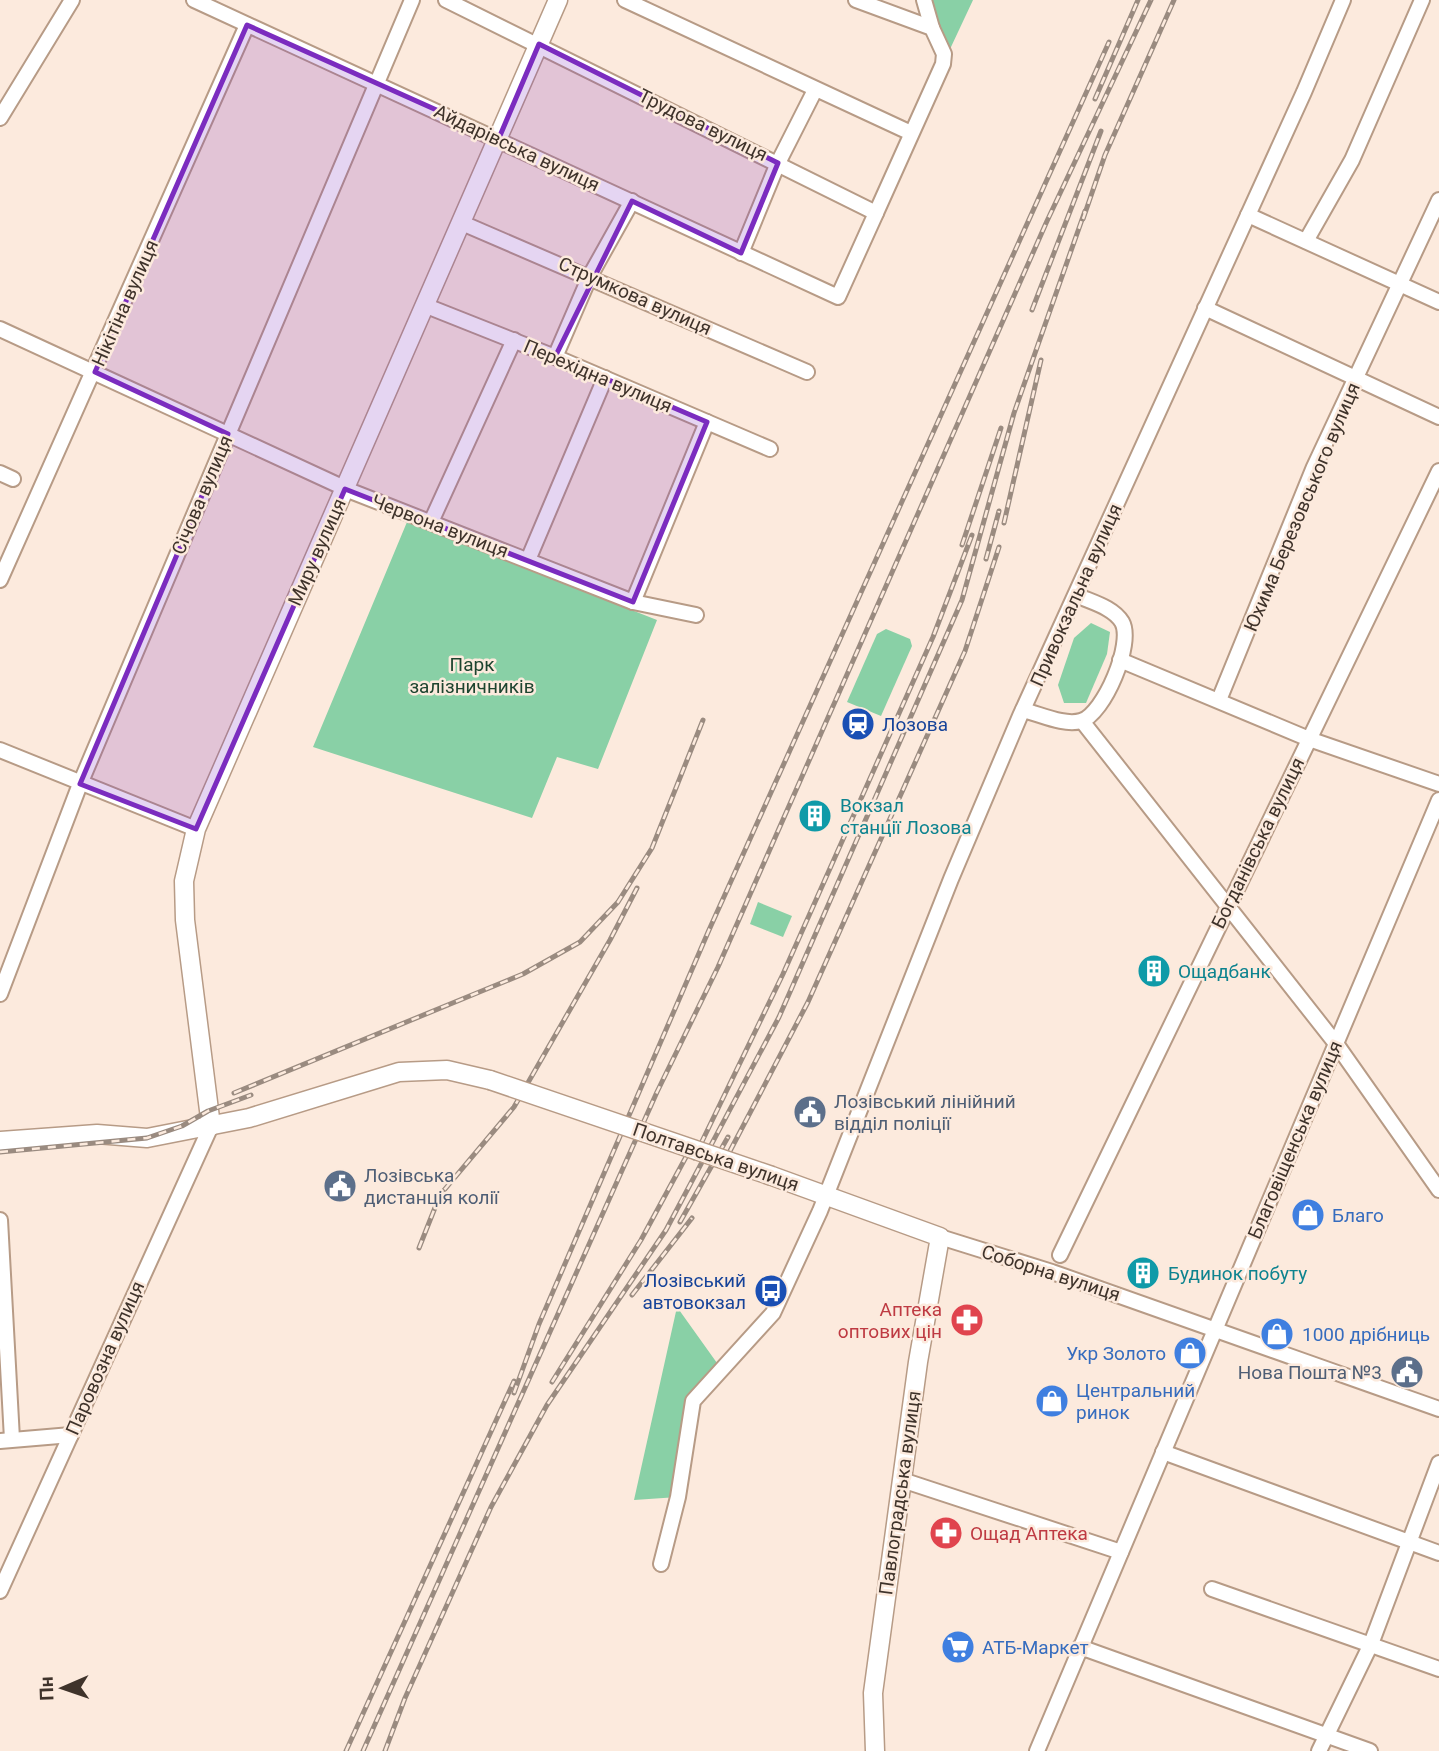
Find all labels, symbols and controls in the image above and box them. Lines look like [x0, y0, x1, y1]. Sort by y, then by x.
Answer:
street label: Трудова вулиця [635, 84, 771, 166]
street label: Айдарівська вулиця [431, 100, 603, 196]
street label: Нікітіна вулиця [87, 236, 163, 370]
street label: Струмкова вулиця [555, 252, 715, 340]
street label: Перехідна вулиця [520, 334, 676, 418]
street label: Юхима Березовського вулиця [1239, 379, 1365, 635]
street label: Січова вулиця [167, 432, 237, 558]
street label: Червона вулиця [368, 489, 512, 563]
street label: Миру вулиця [283, 495, 351, 609]
street label: Привокзальна вулиця [1025, 500, 1127, 690]
park label: Парк залізничників [409, 653, 535, 698]
station icon: Лозова [839, 705, 877, 743]
place label: Лозова [882, 713, 948, 736]
street label: Богданівська вулиця [1207, 754, 1309, 932]
place label: Вокзал станції Лозова [840, 794, 972, 839]
building icon: Вокзал станції Лозова [796, 797, 834, 835]
building icon: Ощадбанк [1135, 952, 1173, 990]
place label: Ощадбанк [1178, 960, 1271, 983]
street label: Благовіщенська вулиця [1243, 1037, 1347, 1243]
place label: Лозівський лінійний відділ поліції [834, 1090, 1016, 1135]
public building icon: Лозівський лінійний відділ поліції [791, 1093, 829, 1131]
street label: Полтавська вулиця [630, 1118, 802, 1196]
place label: Лозівська дистанція колії [364, 1164, 500, 1209]
public building icon: Лозівська дистанція колії [321, 1167, 359, 1205]
shop icon: Благо [1289, 1196, 1327, 1234]
place label: Благо [1332, 1204, 1384, 1227]
street label: Соборна вулиця [979, 1240, 1123, 1306]
building icon: Будинок побуту [1124, 1254, 1162, 1292]
place label: Будинок побуту [1168, 1262, 1307, 1285]
place label: Лозівський автовокзал [642, 1269, 746, 1314]
bus stop icon: Лозівський автовокзал [752, 1272, 790, 1310]
street label: Паровозна вулиця [61, 1278, 149, 1438]
place label: Аптека оптових цін [838, 1298, 942, 1343]
pharmacy icon: Аптека оптових цін [948, 1301, 986, 1339]
shop icon: 1000 дрібниць [1258, 1315, 1296, 1353]
place label: 1000 дрібниць [1302, 1323, 1430, 1346]
shop icon: Укр Золото [1171, 1334, 1209, 1372]
place label: Укр Золото [1066, 1342, 1166, 1365]
public building icon: Нова Пошта №3 [1388, 1353, 1426, 1391]
place label: Нова Пошта №3 [1238, 1361, 1382, 1384]
place label: Центральний ринок [1076, 1379, 1195, 1424]
shop icon: Центральний ринок [1033, 1382, 1071, 1420]
street label: Павлоградська вулиця [874, 1390, 926, 1596]
pharmacy icon: Ощад Аптека [927, 1514, 965, 1552]
place label: Ощад Аптека [970, 1522, 1088, 1545]
supermarket icon: АТБ-Маркет [939, 1628, 977, 1666]
place label: АТБ-Маркет [982, 1636, 1089, 1659]
north arrow [28, 1653, 98, 1723]
text: Пн [35, 1676, 58, 1701]

